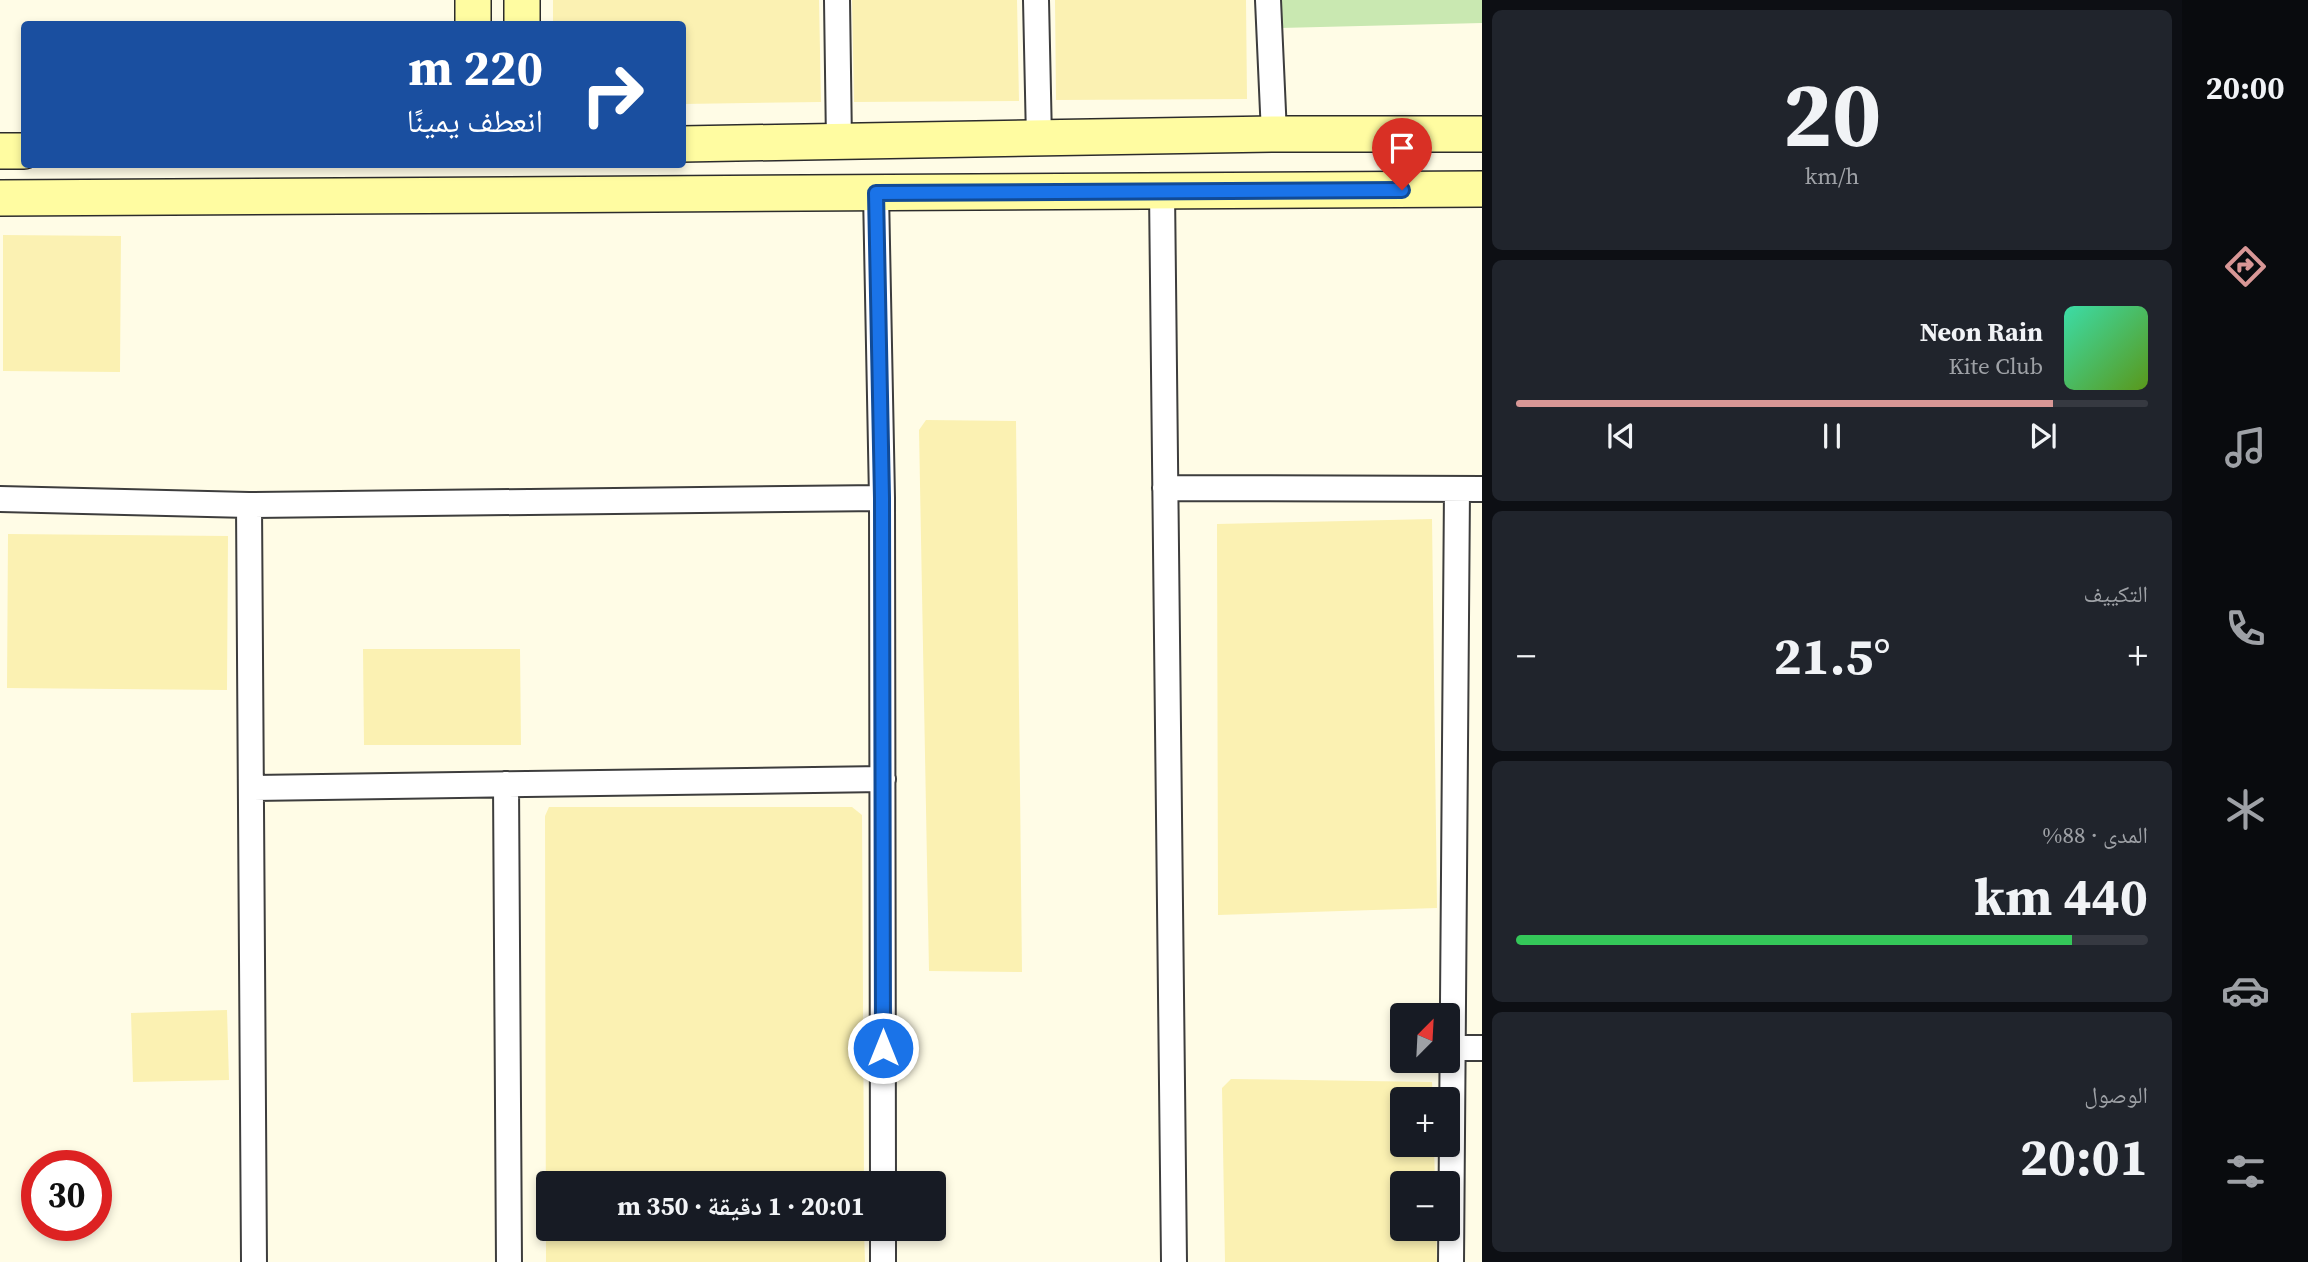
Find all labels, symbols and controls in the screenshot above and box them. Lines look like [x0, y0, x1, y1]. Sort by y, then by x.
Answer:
text: 220 m [408, 34, 543, 101]
icon: right [567, 49, 658, 140]
text: 20 [1783, 52, 1881, 176]
text: 20:00 [2206, 66, 2285, 110]
text: انعطف يمينًا [406, 99, 543, 143]
pin [1372, 118, 1432, 190]
icon: arrive [1383, 129, 1421, 167]
text: km/h [1805, 160, 1859, 192]
icon: directions [2221, 242, 2270, 291]
text: Neon Rain [1920, 314, 2043, 350]
text: Kite Club [1948, 350, 2043, 382]
icon: previous [1602, 417, 1640, 455]
icon: pause [1813, 417, 1851, 455]
icon: next [2024, 417, 2062, 455]
icon: music [2221, 423, 2270, 472]
text: التكييف [2083, 578, 2148, 610]
icon: phone [2221, 604, 2270, 653]
text: 21.5° [1773, 620, 1891, 691]
text: − [1516, 630, 1536, 682]
text: + [2128, 630, 2148, 682]
icon: climate [2221, 785, 2270, 834]
text: المدى · 88% [2042, 819, 2148, 851]
text: 440 km [1974, 861, 2148, 932]
icon: car [2221, 966, 2270, 1015]
north arrow [1390, 1003, 1460, 1073]
map controls [1390, 1003, 1460, 1241]
position arrow [846, 1011, 920, 1085]
text: الوصول [2084, 1079, 2148, 1111]
button: + [1390, 1087, 1460, 1157]
text: 20:01 [2020, 1121, 2148, 1192]
icon: filters [2221, 1147, 2270, 1196]
speed limit sign: 30 [21, 1150, 112, 1241]
button: − [1390, 1171, 1460, 1241]
text: 20:01 · 1 دقيقة · 350 m [617, 1188, 865, 1224]

